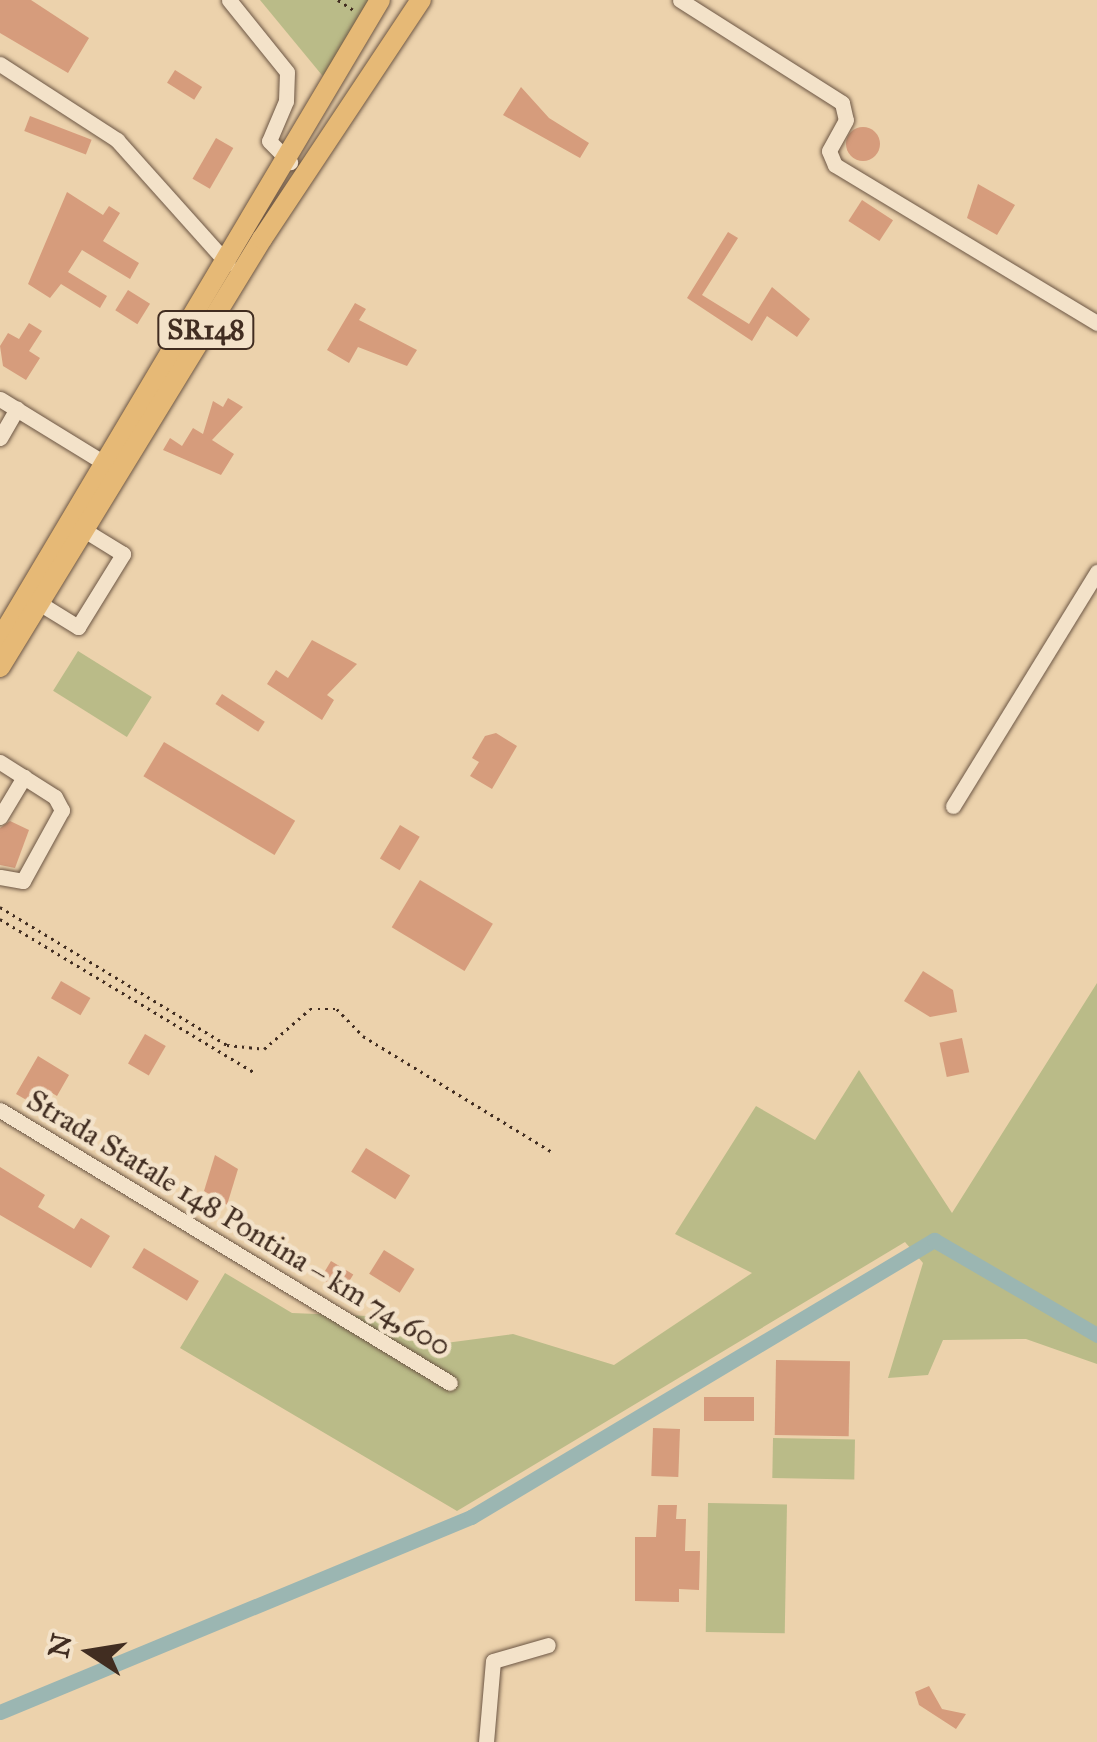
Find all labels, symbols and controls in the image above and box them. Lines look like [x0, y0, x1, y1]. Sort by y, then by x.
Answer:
road number: SR148 [156, 307, 256, 353]
street label: Strada Statale 148 Pontina – km 74,600 [20, 1082, 458, 1364]
north arrow [40, 1602, 140, 1702]
text: N [41, 1630, 80, 1661]

